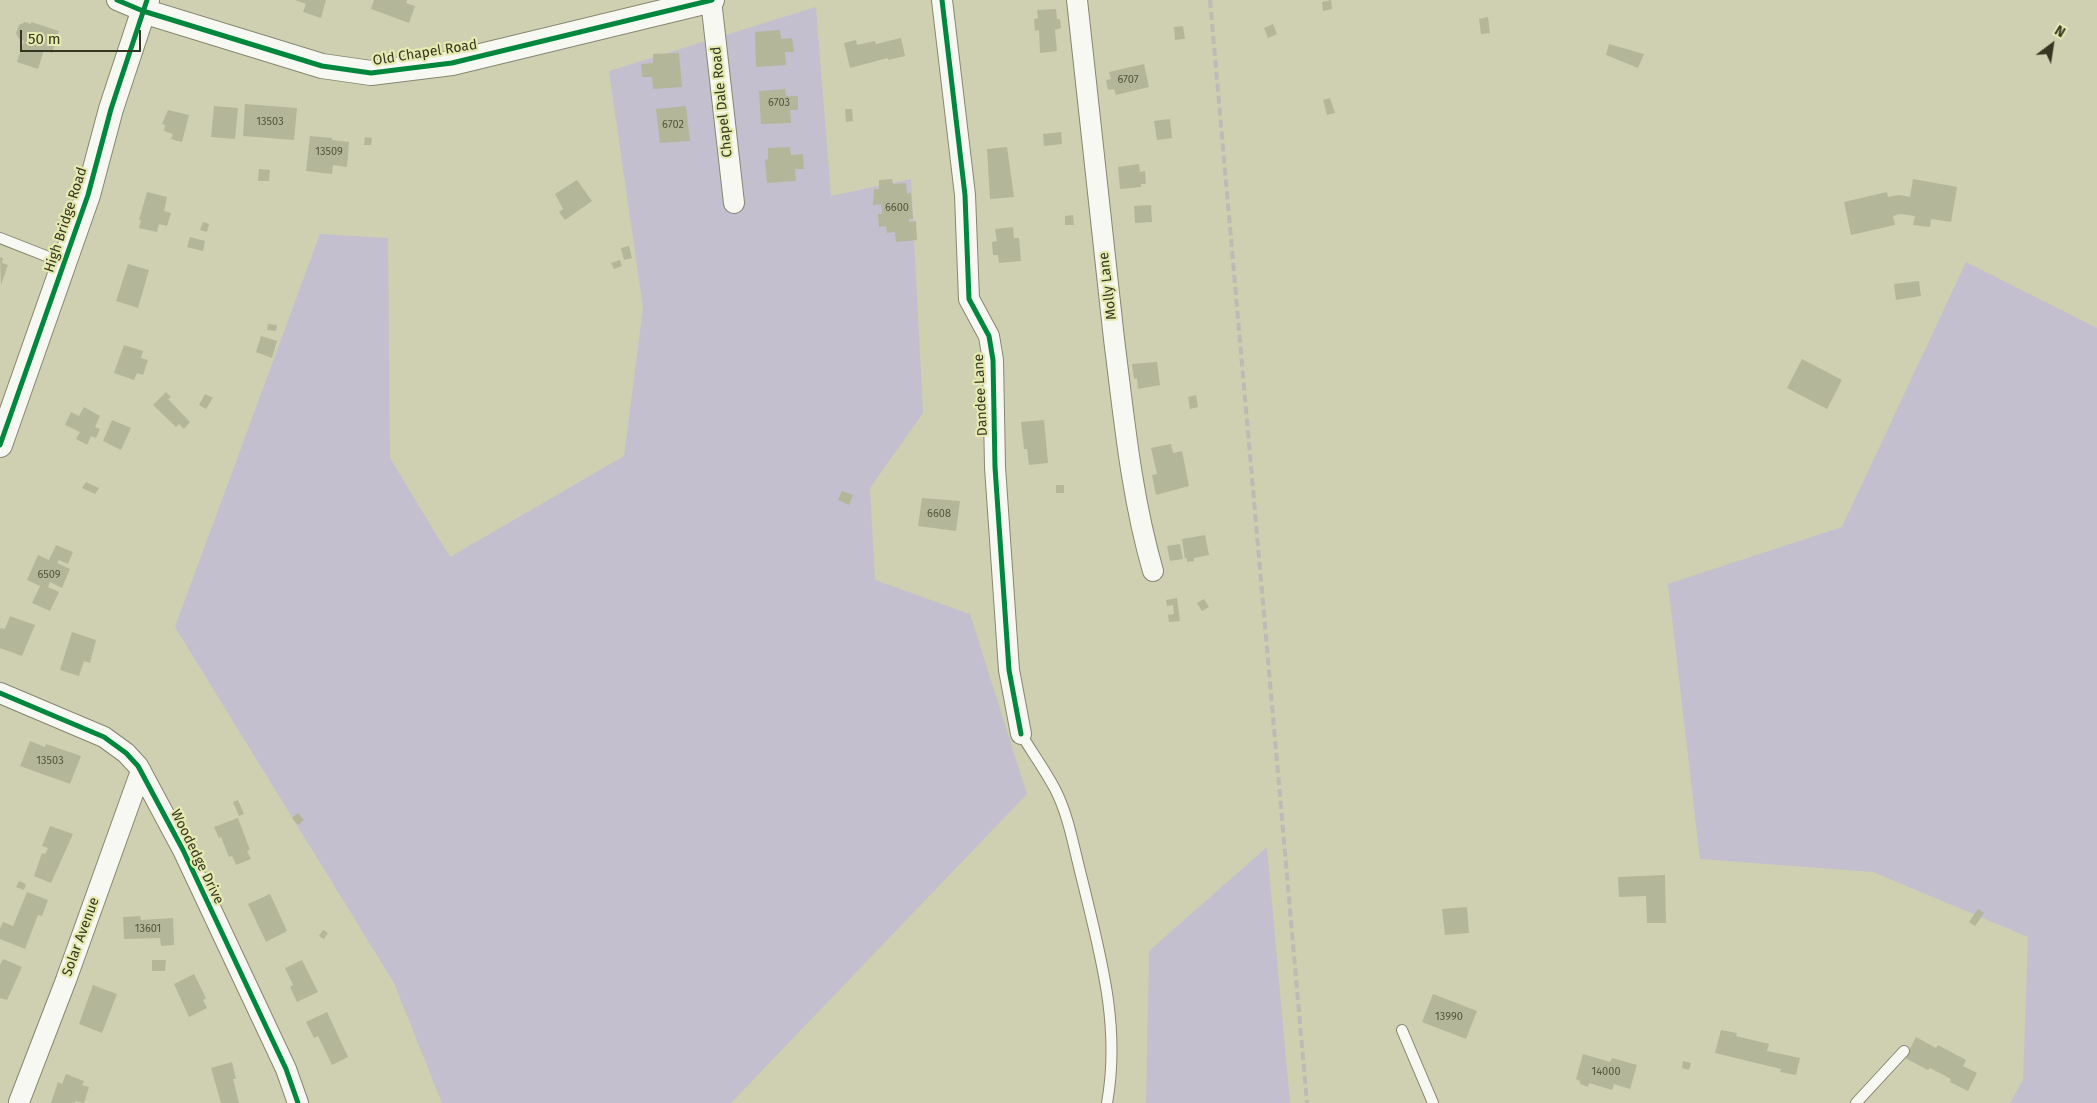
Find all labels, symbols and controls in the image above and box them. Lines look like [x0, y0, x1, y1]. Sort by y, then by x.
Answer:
scale bar [22, 20, 144, 52]
north arrow [2027, 20, 2077, 70]
text: N [2052, 22, 2068, 41]
text: 50 m [28, 30, 61, 48]
street label: Old Chapel Road [372, 36, 478, 70]
street label: Chapel Dale Road [708, 46, 736, 158]
house number: 6707 [1117, 73, 1139, 87]
house number: 6703 [768, 96, 790, 110]
house number: 13503 [256, 115, 284, 129]
house number: 6702 [662, 118, 684, 132]
house number: 13509 [315, 145, 343, 159]
street label: High Bridge Road [41, 165, 91, 275]
house number: 6600 [885, 201, 909, 215]
street label: Molly Lane [1096, 251, 1120, 321]
street label: Dandee Lane [970, 353, 992, 437]
house number: 6608 [927, 507, 951, 521]
house number: 6509 [37, 568, 61, 582]
house number: 13503 [36, 754, 64, 768]
street label: Woodedge Drive [167, 807, 227, 907]
street label: Solar Avenue [59, 895, 103, 979]
house number: 13601 [135, 922, 161, 936]
house number: 13990 [1435, 1010, 1463, 1024]
house number: 14000 [1591, 1065, 1621, 1079]

